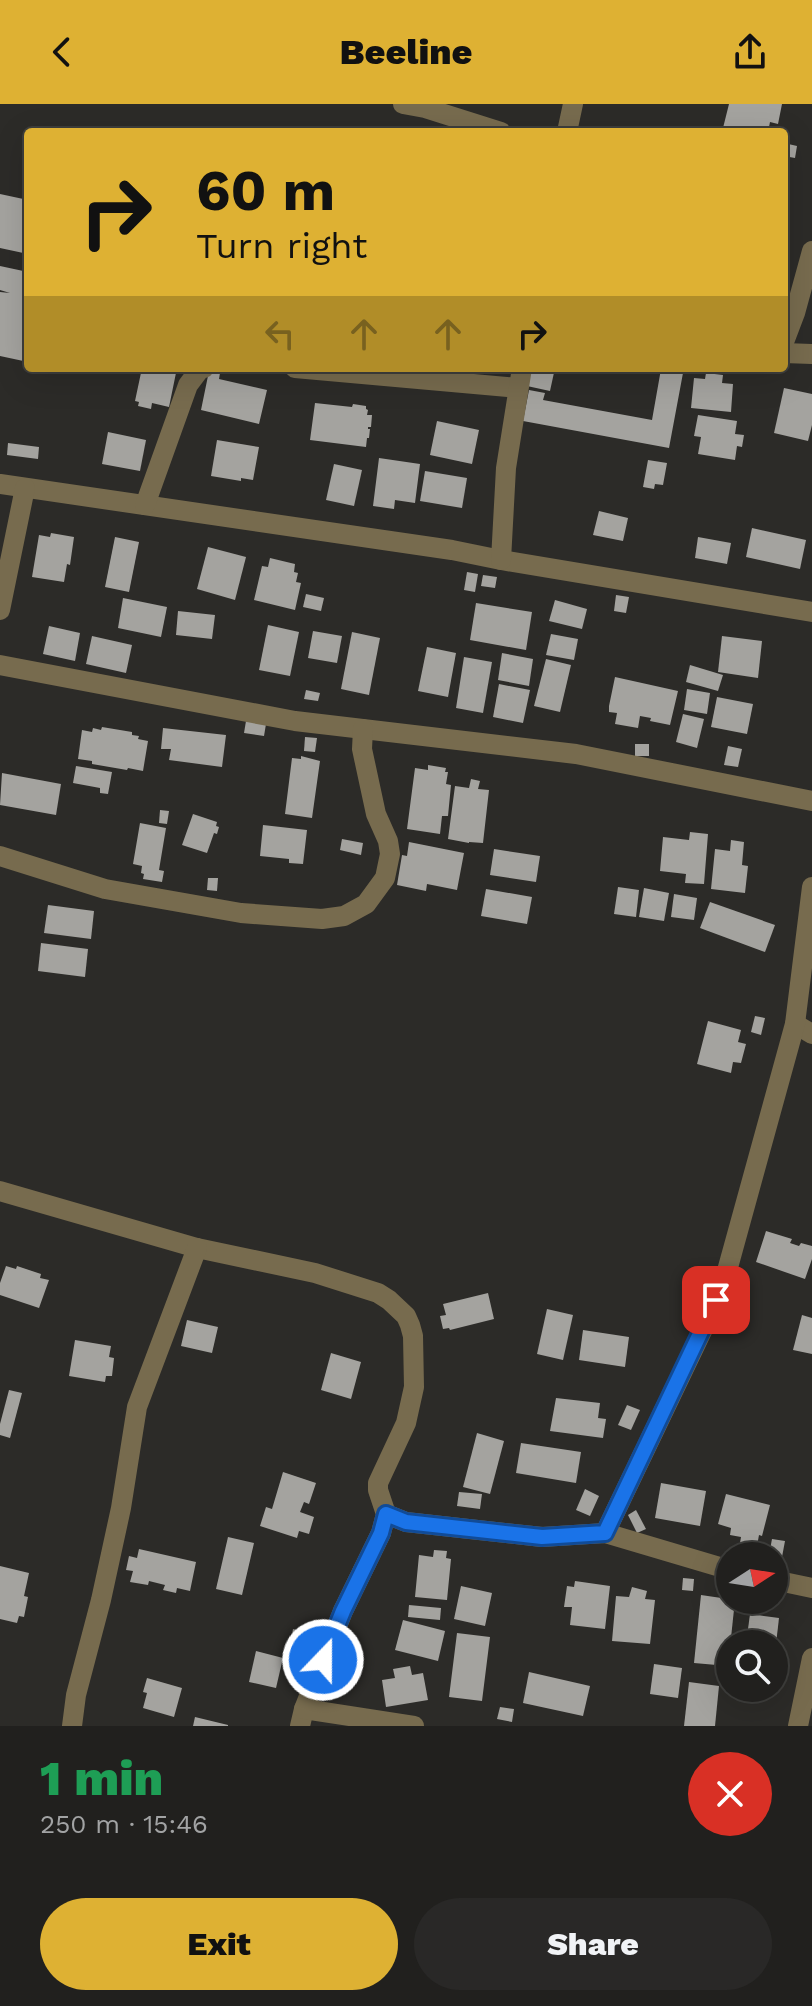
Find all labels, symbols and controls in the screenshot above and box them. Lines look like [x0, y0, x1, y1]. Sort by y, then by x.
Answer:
icon: back [40, 30, 84, 74]
icon: share [728, 30, 772, 74]
text: Beeline [340, 31, 472, 73]
text: 60 m [196, 158, 335, 224]
icon: right [64, 160, 168, 264]
text: Turn right [196, 225, 367, 267]
icon: left [258, 312, 302, 356]
icon: ahead [342, 312, 386, 356]
icon: ahead [426, 312, 470, 356]
icon: right [510, 312, 554, 356]
pin [682, 1266, 750, 1334]
icon: arrive [694, 1278, 738, 1322]
north arrow [716, 1542, 788, 1614]
map controls [716, 1542, 788, 1702]
position arrow [281, 1618, 365, 1702]
button: search [716, 1630, 788, 1702]
text: 1 min [40, 1750, 163, 1807]
button: close [688, 1752, 772, 1836]
text: 250 m · 15:46 [40, 1809, 208, 1839]
button: Exit [40, 1898, 398, 1990]
button: Share [414, 1898, 772, 1990]

